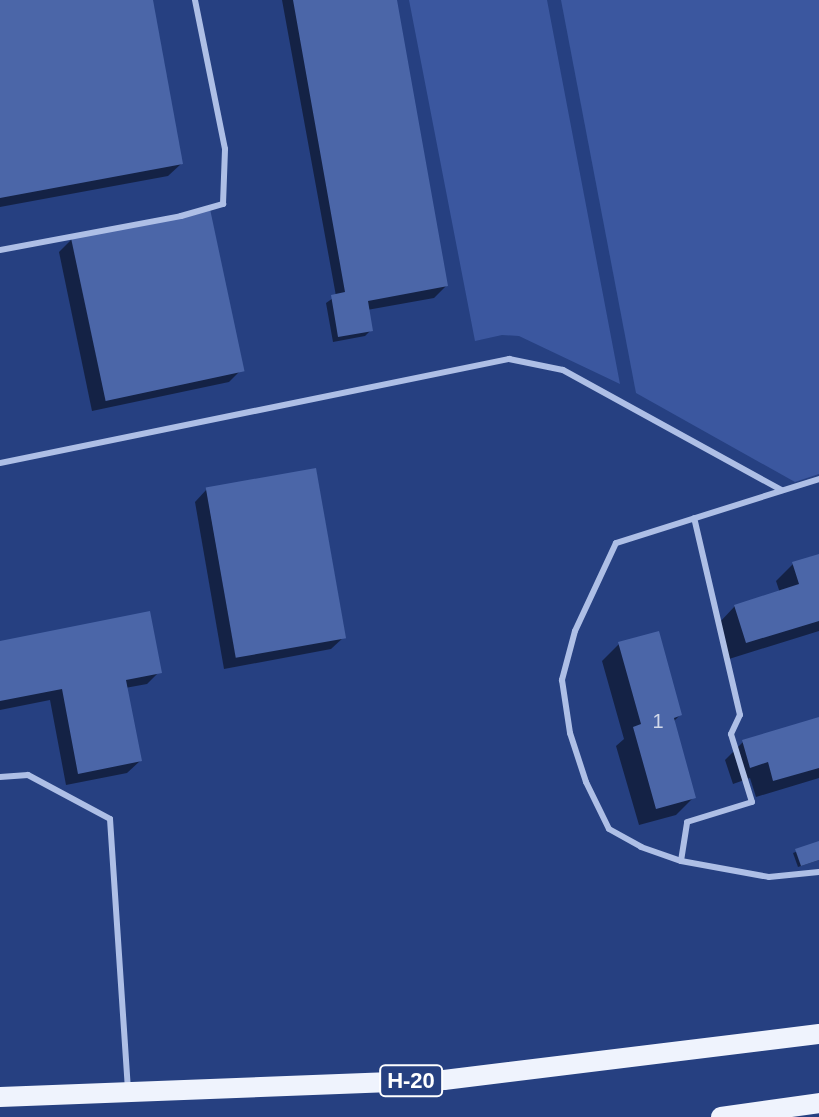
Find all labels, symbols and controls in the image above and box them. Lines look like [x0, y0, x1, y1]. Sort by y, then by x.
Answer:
house number: 1 [652, 709, 664, 733]
road number: Н-20 [379, 1063, 443, 1099]

